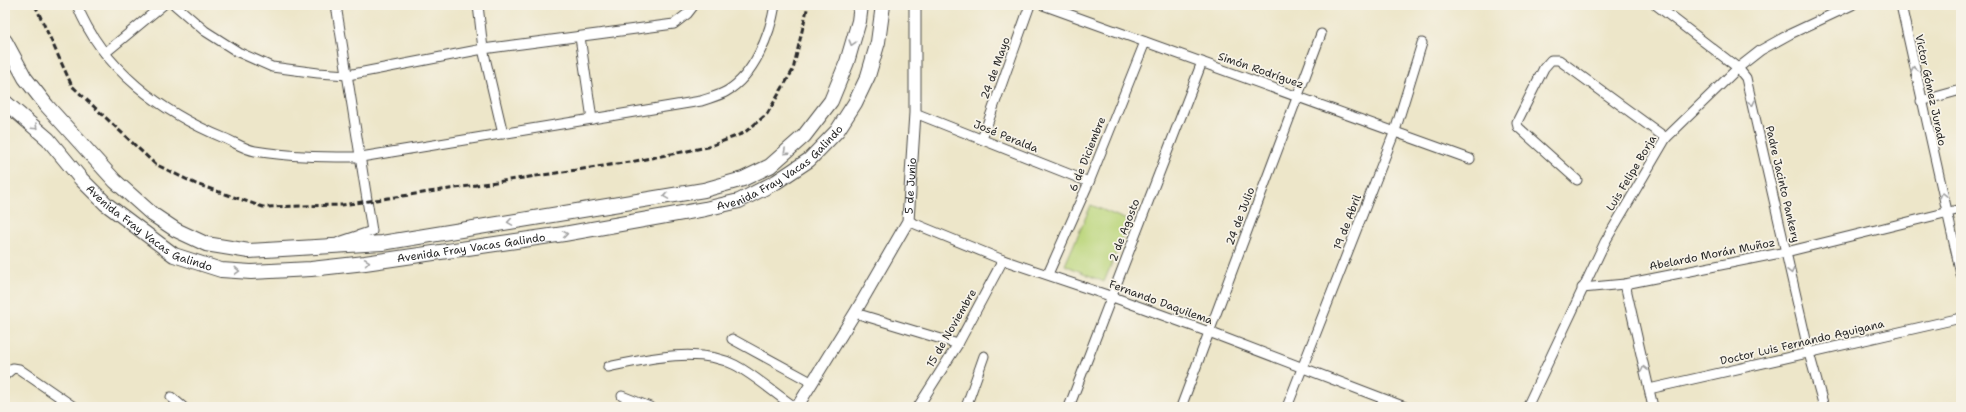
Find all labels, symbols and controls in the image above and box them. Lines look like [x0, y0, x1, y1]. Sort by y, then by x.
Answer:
street label: Victor Gómez Jurado [1911, 33, 1950, 148]
street label: 24 de Mayo [977, 35, 1014, 101]
one-way arrow [849, 40, 857, 46]
street label: Simón Rodríguez [1216, 49, 1306, 92]
one-way arrow [1910, 65, 1919, 72]
one-way arrow [1747, 99, 1756, 106]
street label: 6 de Diciembre [1066, 115, 1109, 194]
street label: José Peralda [971, 117, 1041, 156]
one-way arrow [30, 122, 38, 129]
street label: Avenida Fray Vacas Galindo [715, 122, 847, 214]
street label: Padre Jacinto Pankery [1762, 124, 1803, 244]
street label: Luis Felipe Borja [1603, 132, 1660, 214]
one-way arrow [783, 147, 791, 154]
street label: 5 de Junio [901, 157, 920, 214]
street label: Avenida Fray Vacas Galindo [83, 181, 215, 275]
street label: 24 de Julio [1223, 185, 1259, 247]
one-way arrow [663, 191, 669, 200]
street label: 19 de Abril [1330, 192, 1365, 252]
one-way arrow [1939, 192, 1947, 199]
street label: 2 de Agosto [1106, 196, 1143, 264]
one-way arrow [507, 217, 513, 226]
street label: Avenida Fray Vacas Galindo [396, 230, 547, 266]
one-way arrow [562, 230, 568, 239]
street label: Abelardo Morán Muñoz [1648, 235, 1776, 274]
one-way arrow [364, 258, 370, 267]
one-way arrow [234, 266, 240, 275]
one-way arrow [1786, 267, 1794, 274]
street label: Fernando Daquilema [1107, 277, 1215, 328]
street label: 15 de Noviembre [923, 286, 980, 370]
street label: Doctor Luis Fernando Aguigana [1719, 316, 1886, 369]
one-way arrow [1641, 366, 1649, 372]

